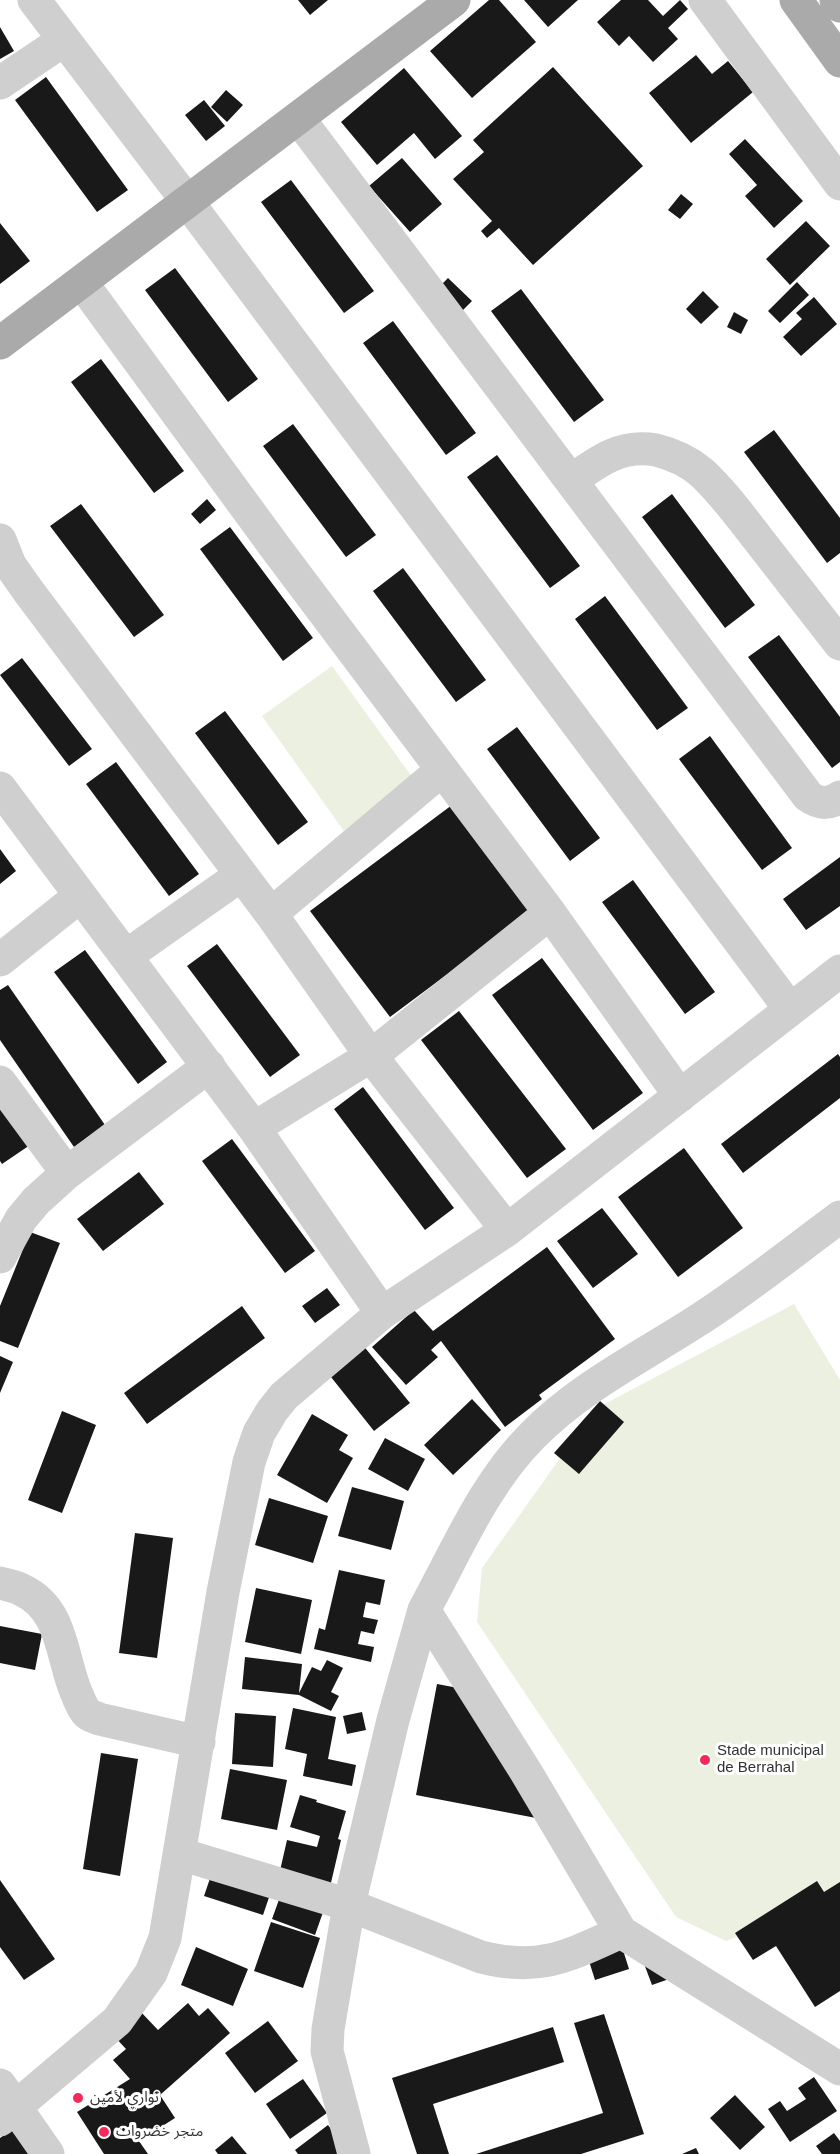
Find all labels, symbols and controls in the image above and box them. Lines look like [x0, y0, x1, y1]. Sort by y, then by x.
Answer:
place label: Stade municipal de Berrahal [717, 1742, 824, 1777]
marker: Stade municipal de Berrahal [698, 1753, 712, 1767]
place label: نواري لأمين [90, 2089, 159, 2107]
marker: نواري لأمين [71, 2091, 85, 2105]
place label: متجر خضروات [116, 2123, 203, 2141]
marker: متجر خضروات [97, 2125, 111, 2139]

